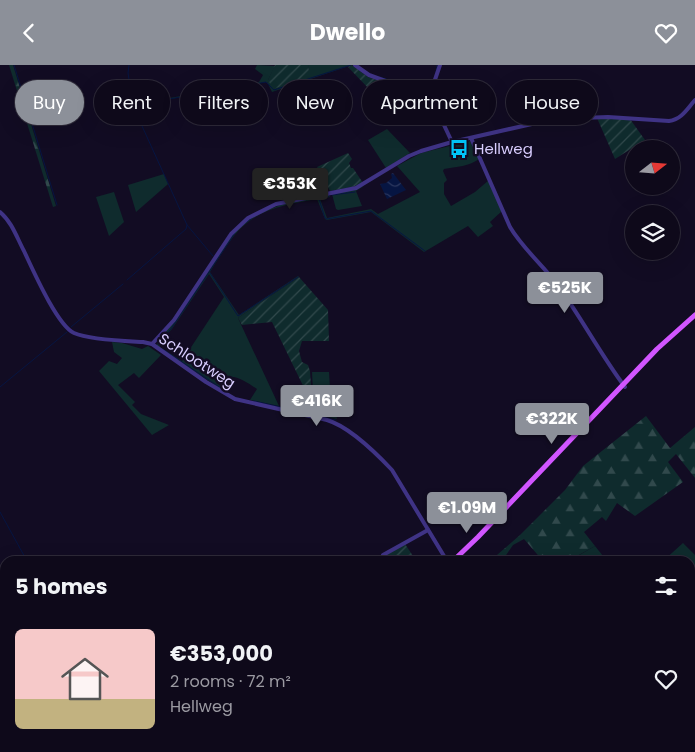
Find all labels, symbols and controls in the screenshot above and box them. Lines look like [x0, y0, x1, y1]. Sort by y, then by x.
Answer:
text: Dwello [310, 17, 385, 48]
icon: back [15, 19, 43, 47]
icon: heart [652, 19, 680, 47]
chip: Buy [15, 80, 84, 125]
chip: Rent [94, 80, 170, 125]
chip: Filters [180, 80, 268, 125]
chip: New [278, 80, 352, 125]
chip: Apartment [362, 80, 496, 125]
chip: House [506, 80, 598, 125]
bus stop icon: Hellweg [448, 138, 470, 160]
place label: Hellweg [474, 138, 533, 159]
north arrow [625, 140, 680, 195]
map controls [625, 140, 680, 260]
pin: €353K [255, 167, 325, 210]
text: €353K [263, 172, 317, 195]
button: layers [625, 205, 680, 260]
pin: €525K [530, 271, 600, 314]
text: €525K [538, 276, 592, 299]
street label: Schlootweg [155, 328, 240, 393]
pin: €416K [282, 385, 352, 427]
text: €416K [292, 389, 342, 412]
pin: €322K [517, 403, 587, 445]
text: €322K [526, 407, 578, 430]
pin: €1.09M [426, 491, 508, 534]
text: €1.09M [438, 496, 496, 519]
text: 5 homes [15, 572, 108, 601]
icon: filters [652, 572, 680, 600]
text: €353,000 [170, 639, 273, 668]
icon: home [55, 649, 115, 709]
icon: heart [652, 665, 680, 693]
text: 2 rooms · 72 m² [170, 670, 291, 693]
text: Hellweg [170, 695, 233, 718]

